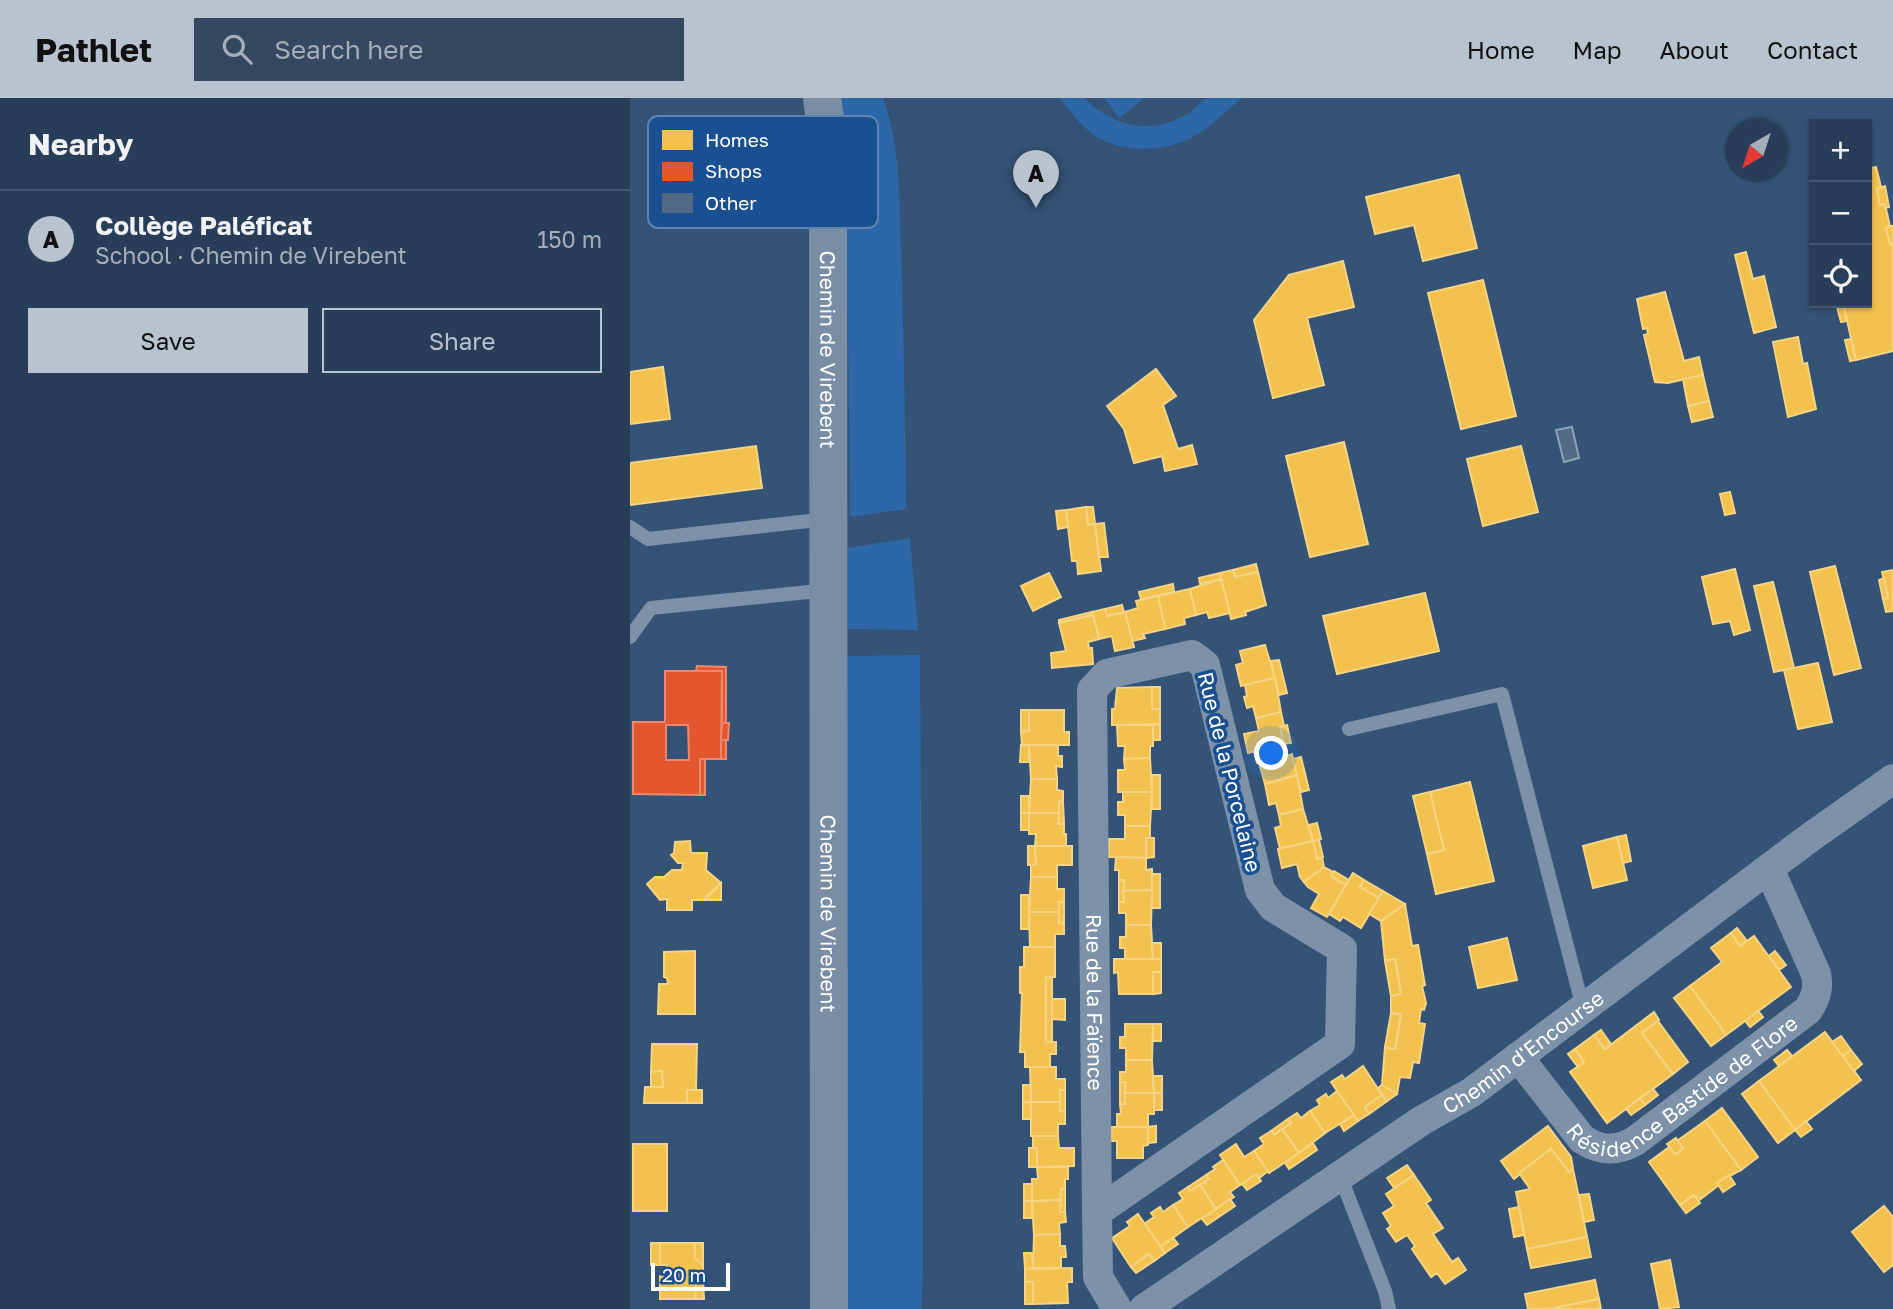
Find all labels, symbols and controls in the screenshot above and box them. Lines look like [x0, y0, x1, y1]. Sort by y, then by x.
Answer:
search box [194, 18, 684, 81]
text: Pathlet [35, 30, 152, 69]
icon: search [218, 30, 256, 68]
text: Search here [274, 34, 423, 65]
text: Home [1467, 35, 1535, 64]
text: Map [1573, 35, 1622, 64]
text: About [1660, 35, 1729, 64]
text: Contact [1767, 35, 1858, 64]
legend [648, 116, 878, 228]
north arrow [1725, 119, 1788, 182]
map controls [1809, 119, 1872, 308]
button: + [1809, 119, 1872, 182]
text: Nearby [28, 126, 133, 162]
text: Homes [705, 128, 769, 151]
pin: A [1013, 150, 1059, 208]
text: Shops [705, 159, 762, 182]
button: − [1809, 182, 1872, 245]
text: Other [705, 191, 757, 214]
text: Collège Paléficat [95, 210, 312, 241]
text: A [43, 225, 59, 253]
text: 150 m [537, 225, 602, 253]
text: School · Chemin de Virebent [95, 241, 407, 269]
button: locate [1809, 245, 1872, 308]
street label: Chemin de Virebent [815, 250, 841, 449]
button: Save [28, 308, 308, 373]
button: Share [322, 308, 602, 373]
street label: Rue de la Porcelaine [1193, 669, 1267, 875]
your location [1254, 736, 1288, 770]
street label: Chemin de Virebent [816, 814, 842, 1013]
street label: Rue de la Faïence [1081, 914, 1109, 1091]
street label: Chemin d'Encourse [1438, 985, 1609, 1119]
street label: Résidence Bastide de Flore [1561, 1010, 1803, 1162]
scale bar [651, 1260, 730, 1292]
text: 20 m [662, 1263, 706, 1286]

